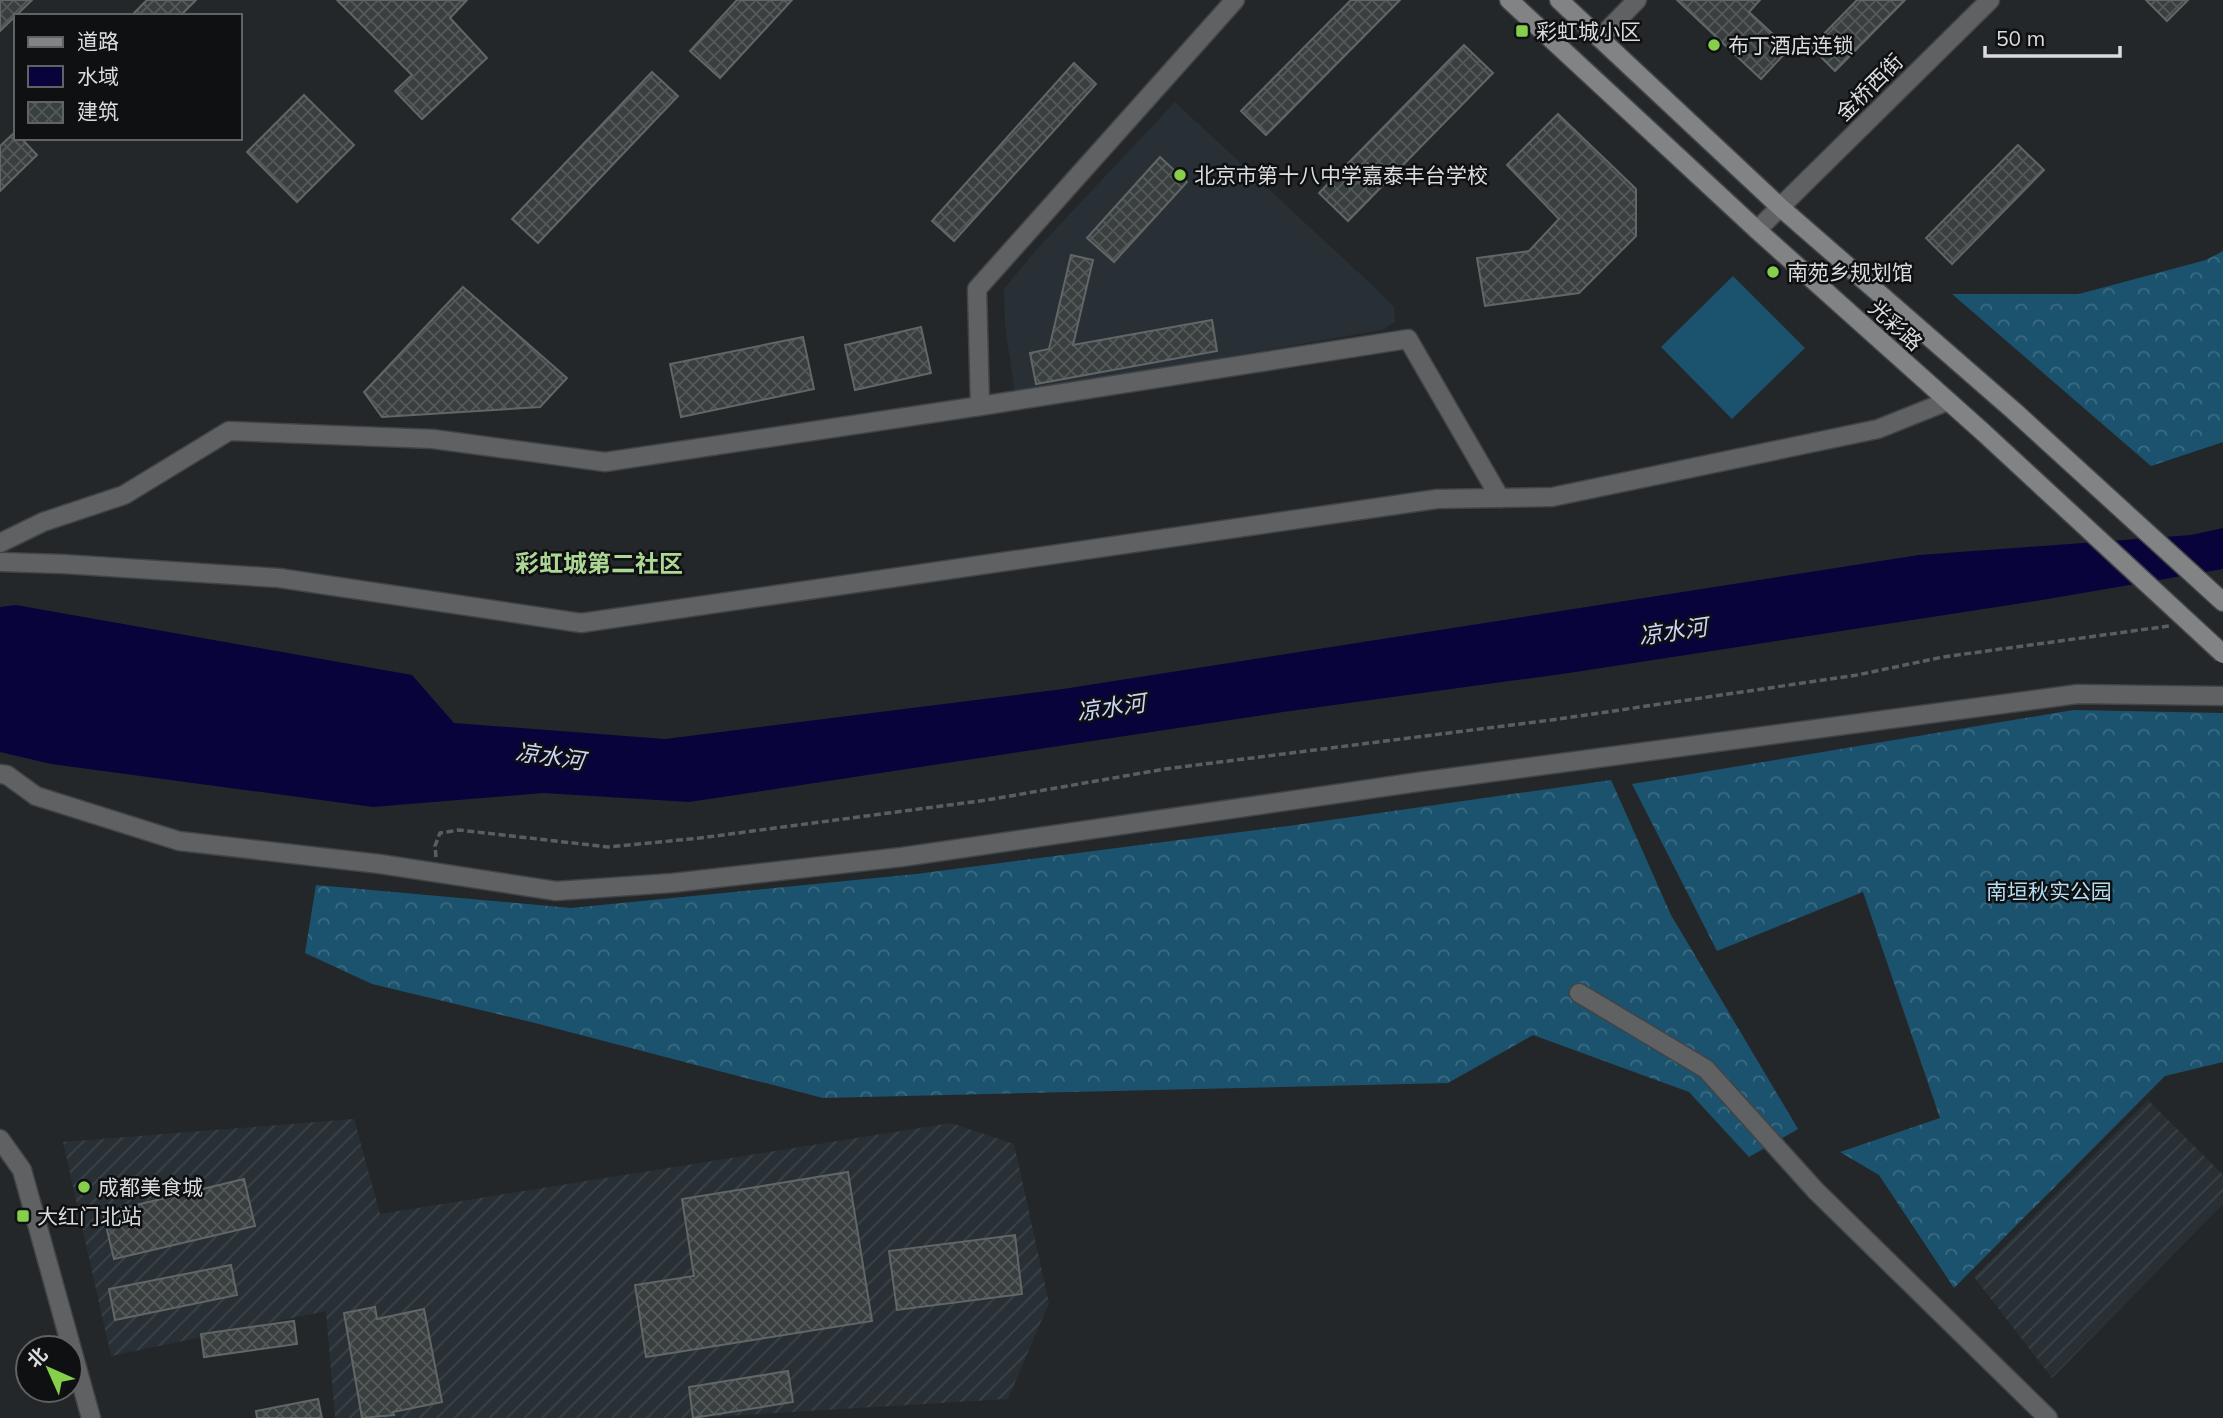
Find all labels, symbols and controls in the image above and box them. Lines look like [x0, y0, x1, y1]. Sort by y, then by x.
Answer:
legend [14, 14, 242, 140]
scale bar [1985, 14, 2120, 58]
place label: 彩虹城小区 [1536, 18, 1641, 44]
marker: 彩虹城小区 [1514, 23, 1530, 39]
text: 50 m [1996, 25, 2045, 51]
text: 道路 [77, 28, 119, 54]
place label: 布丁酒店连锁 [1728, 32, 1854, 58]
marker: 布丁酒店连锁 [1706, 37, 1722, 53]
street label: 金桥西街 [1830, 48, 1908, 126]
text: 水域 [77, 63, 119, 89]
text: 建筑 [77, 98, 119, 124]
place label: 北京市第十八中学嘉泰丰台学校 [1194, 162, 1488, 188]
marker: 北京市第十八中学嘉泰丰台学校 [1172, 167, 1188, 183]
place label: 南苑乡规划馆 [1787, 259, 1913, 285]
marker: 南苑乡规划馆 [1765, 264, 1781, 280]
street label: 光彩路 [1864, 294, 1928, 356]
district label: 彩虹城第二社区 [515, 548, 683, 578]
water label: 凉水河 [1637, 611, 1713, 650]
water label: 凉水河 [1075, 687, 1151, 726]
water label: 凉水河 [514, 737, 590, 776]
park label: 南垣秋实公园 [1986, 878, 2112, 904]
place label: 成都美食城 [98, 1174, 203, 1200]
marker: 成都美食城 [76, 1179, 92, 1195]
place label: 大红门北站 [37, 1203, 142, 1229]
marker: 大红门北站 [15, 1208, 31, 1224]
north arrow [14, 1334, 84, 1404]
text: 北 [22, 1342, 52, 1372]

